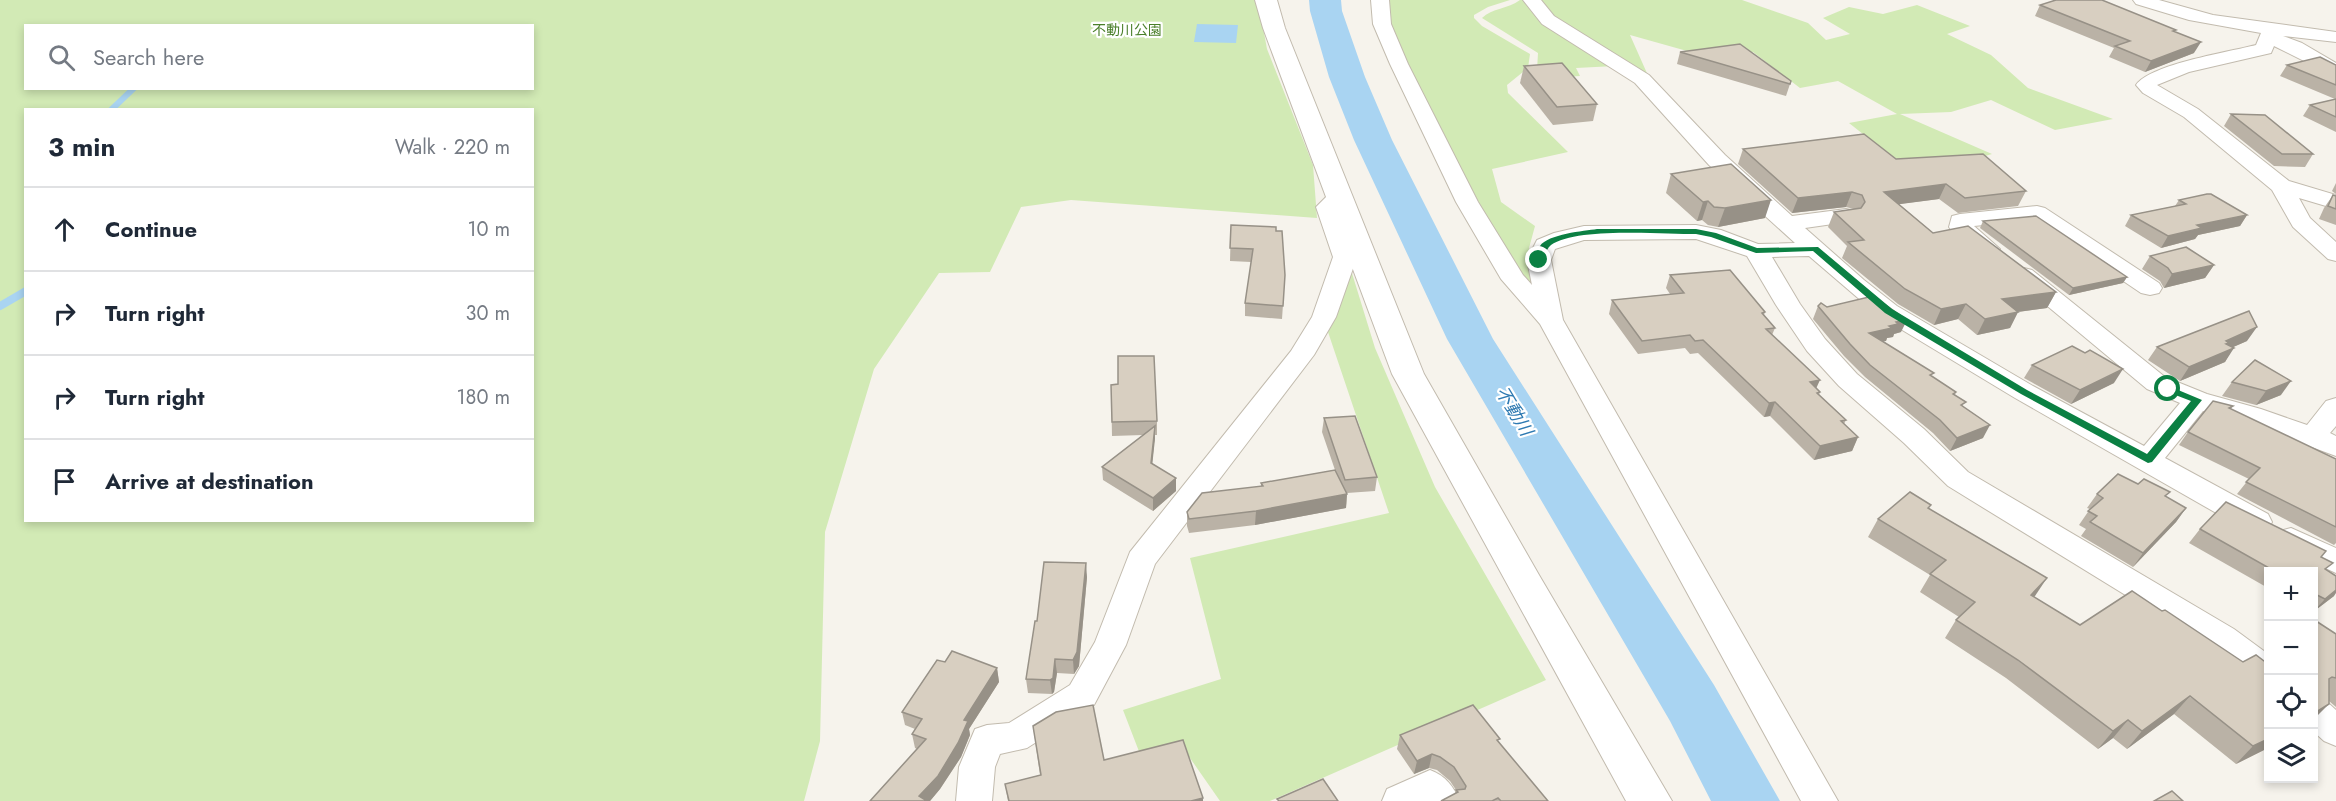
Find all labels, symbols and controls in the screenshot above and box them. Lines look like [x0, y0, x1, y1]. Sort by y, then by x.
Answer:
park label: 不動川公園 [1092, 20, 1162, 40]
search box [24, 24, 534, 90]
icon: search [45, 41, 78, 74]
text: Search here [93, 41, 204, 73]
text: 3 min [48, 128, 115, 166]
text: Walk · 220 m [395, 133, 510, 162]
icon: ahead [48, 213, 81, 246]
text: Continue [105, 213, 197, 245]
text: 10 m [467, 215, 510, 244]
route end [1525, 246, 1551, 272]
icon: right [48, 297, 81, 330]
text: Turn right [105, 297, 205, 329]
text: 30 m [465, 299, 510, 328]
route start [2154, 375, 2180, 401]
icon: right [48, 381, 81, 414]
text: Turn right [105, 381, 205, 413]
water label: 不動川 [1489, 381, 1540, 443]
text: 180 m [456, 383, 510, 412]
icon: arrive [48, 465, 81, 498]
text: Arrive at destination [105, 465, 314, 497]
map controls [2264, 567, 2318, 783]
button: + [2264, 567, 2318, 621]
button: − [2264, 621, 2318, 675]
button: locate [2264, 675, 2318, 729]
button: layers [2264, 729, 2318, 783]

